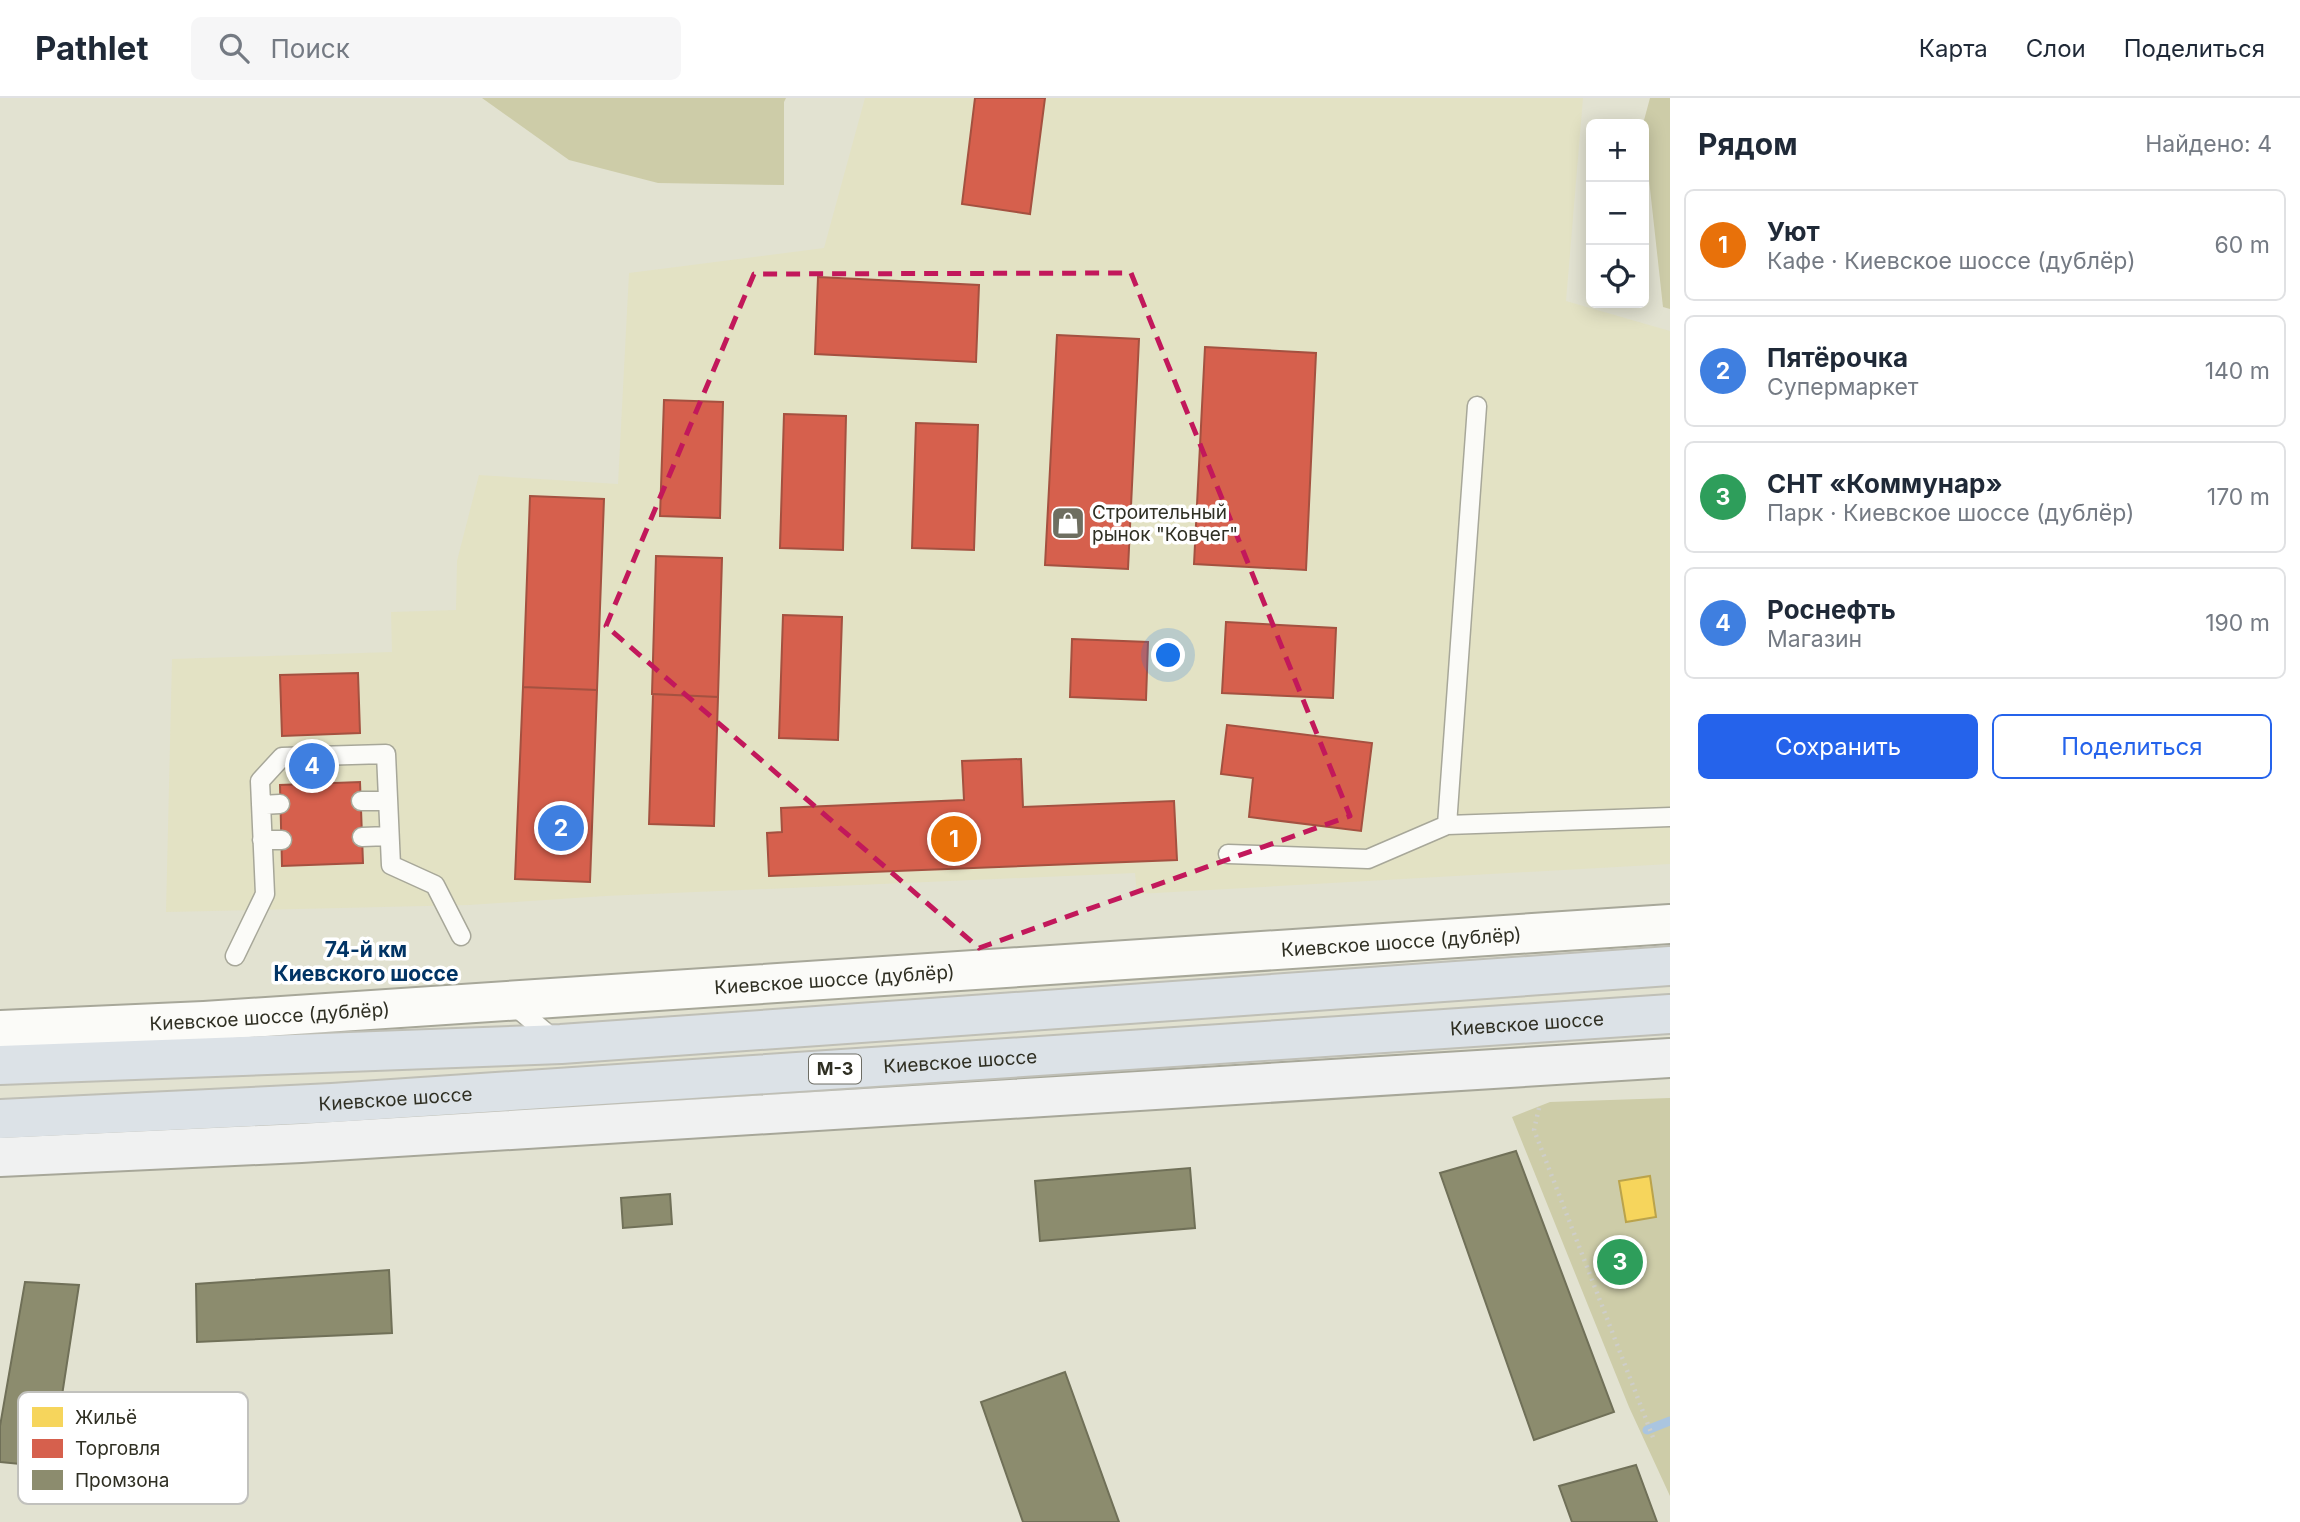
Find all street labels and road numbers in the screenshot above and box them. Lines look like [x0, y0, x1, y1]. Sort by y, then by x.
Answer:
street label: Киевское шоссе (дублёр) [1280, 923, 1522, 962]
street label: Киевское шоссе (дублёр) [714, 960, 955, 999]
street label: Киевское шоссе (дублёр) [149, 998, 391, 1035]
street label: Киевское шоссе [1449, 1007, 1605, 1041]
street label: Киевское шоссе [883, 1045, 1038, 1078]
road number: М-3 [809, 1054, 861, 1084]
street label: Киевское шоссе [318, 1083, 473, 1116]

